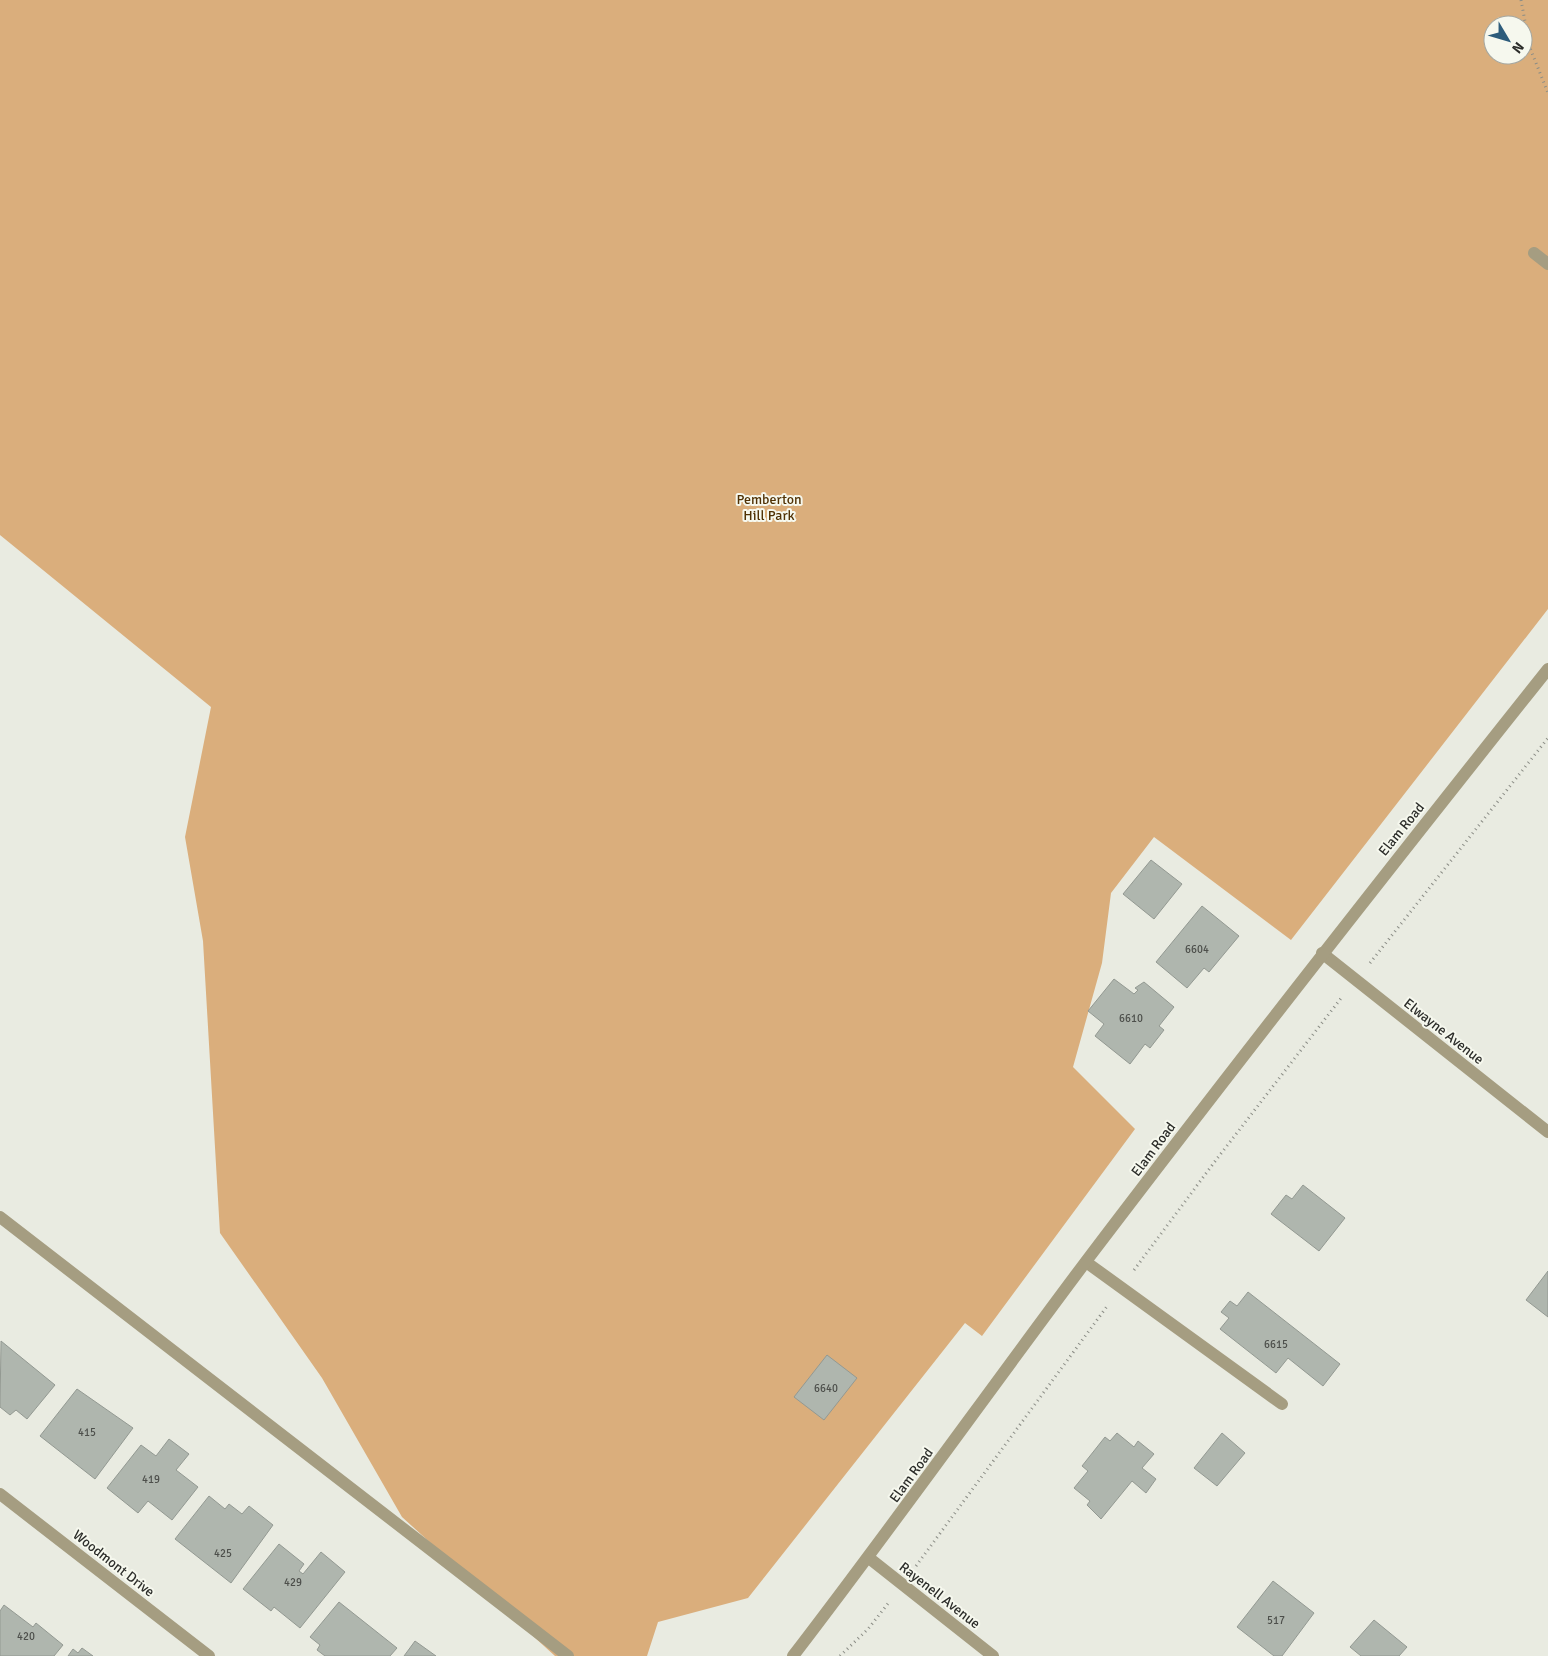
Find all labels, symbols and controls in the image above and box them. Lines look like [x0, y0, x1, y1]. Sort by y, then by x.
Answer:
north arrow [1483, 15, 1533, 65]
text: N [1508, 39, 1528, 57]
park label: Pemberton Hill Park [736, 491, 802, 524]
street label: Elam Road [1375, 799, 1428, 859]
house number: 6604 [1185, 943, 1209, 956]
street label: Elwayne Avenue [1400, 995, 1487, 1068]
house number: 6610 [1119, 1012, 1143, 1025]
street label: Elam Road [1128, 1119, 1179, 1180]
house number: 6615 [1264, 1338, 1288, 1351]
house number: 6640 [814, 1382, 838, 1395]
house number: 415 [78, 1426, 96, 1439]
street label: Elam Road [886, 1445, 937, 1506]
house number: 419 [142, 1473, 160, 1486]
street label: Woodmont Drive [70, 1526, 158, 1600]
house number: 425 [214, 1547, 232, 1560]
street label: Rayenell Avenue [896, 1558, 984, 1632]
house number: 429 [284, 1576, 302, 1589]
house number: 517 [1267, 1614, 1285, 1627]
house number: 420 [17, 1630, 35, 1643]

